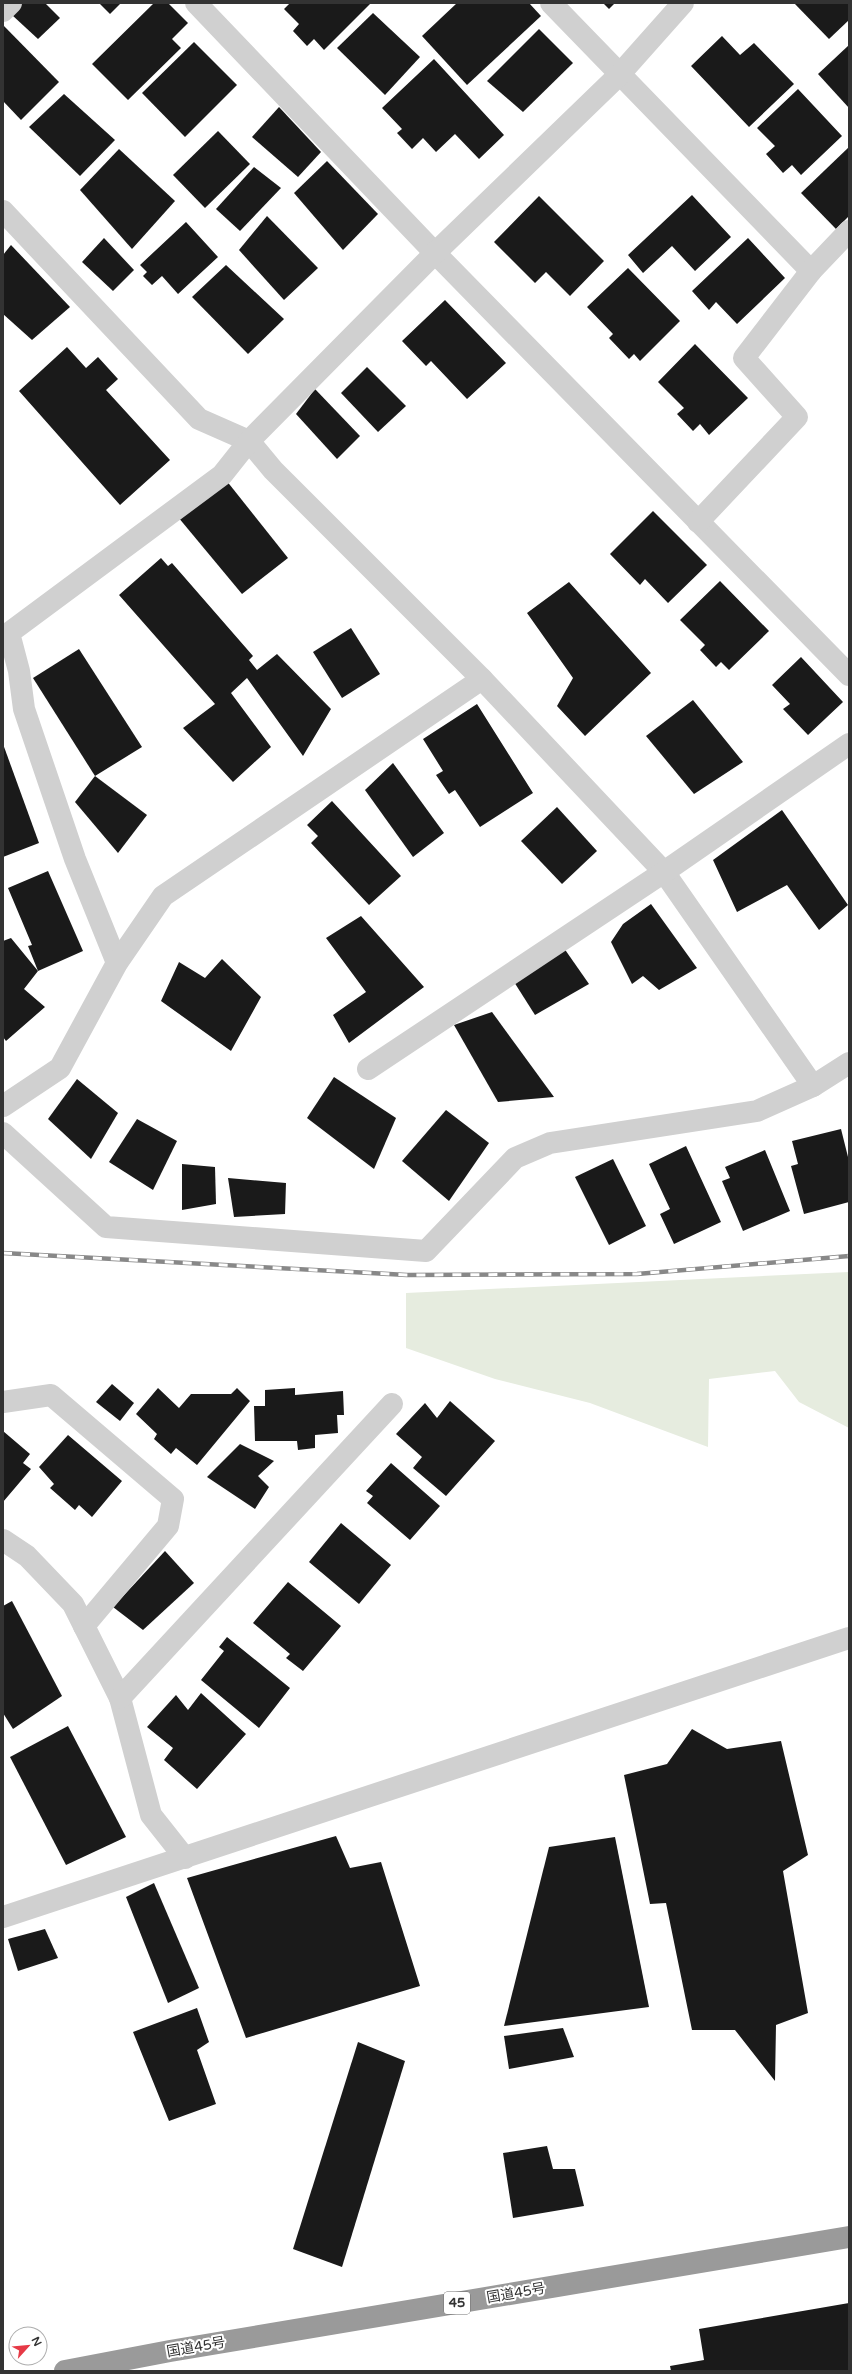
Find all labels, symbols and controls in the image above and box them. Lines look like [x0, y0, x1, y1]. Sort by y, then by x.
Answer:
street label: 国道45号 [485, 2279, 547, 2307]
road number: 45 [444, 2292, 470, 2314]
north arrow [8, 2326, 48, 2366]
street label: 国道45号 [165, 2333, 227, 2361]
text: N [29, 2335, 44, 2349]

